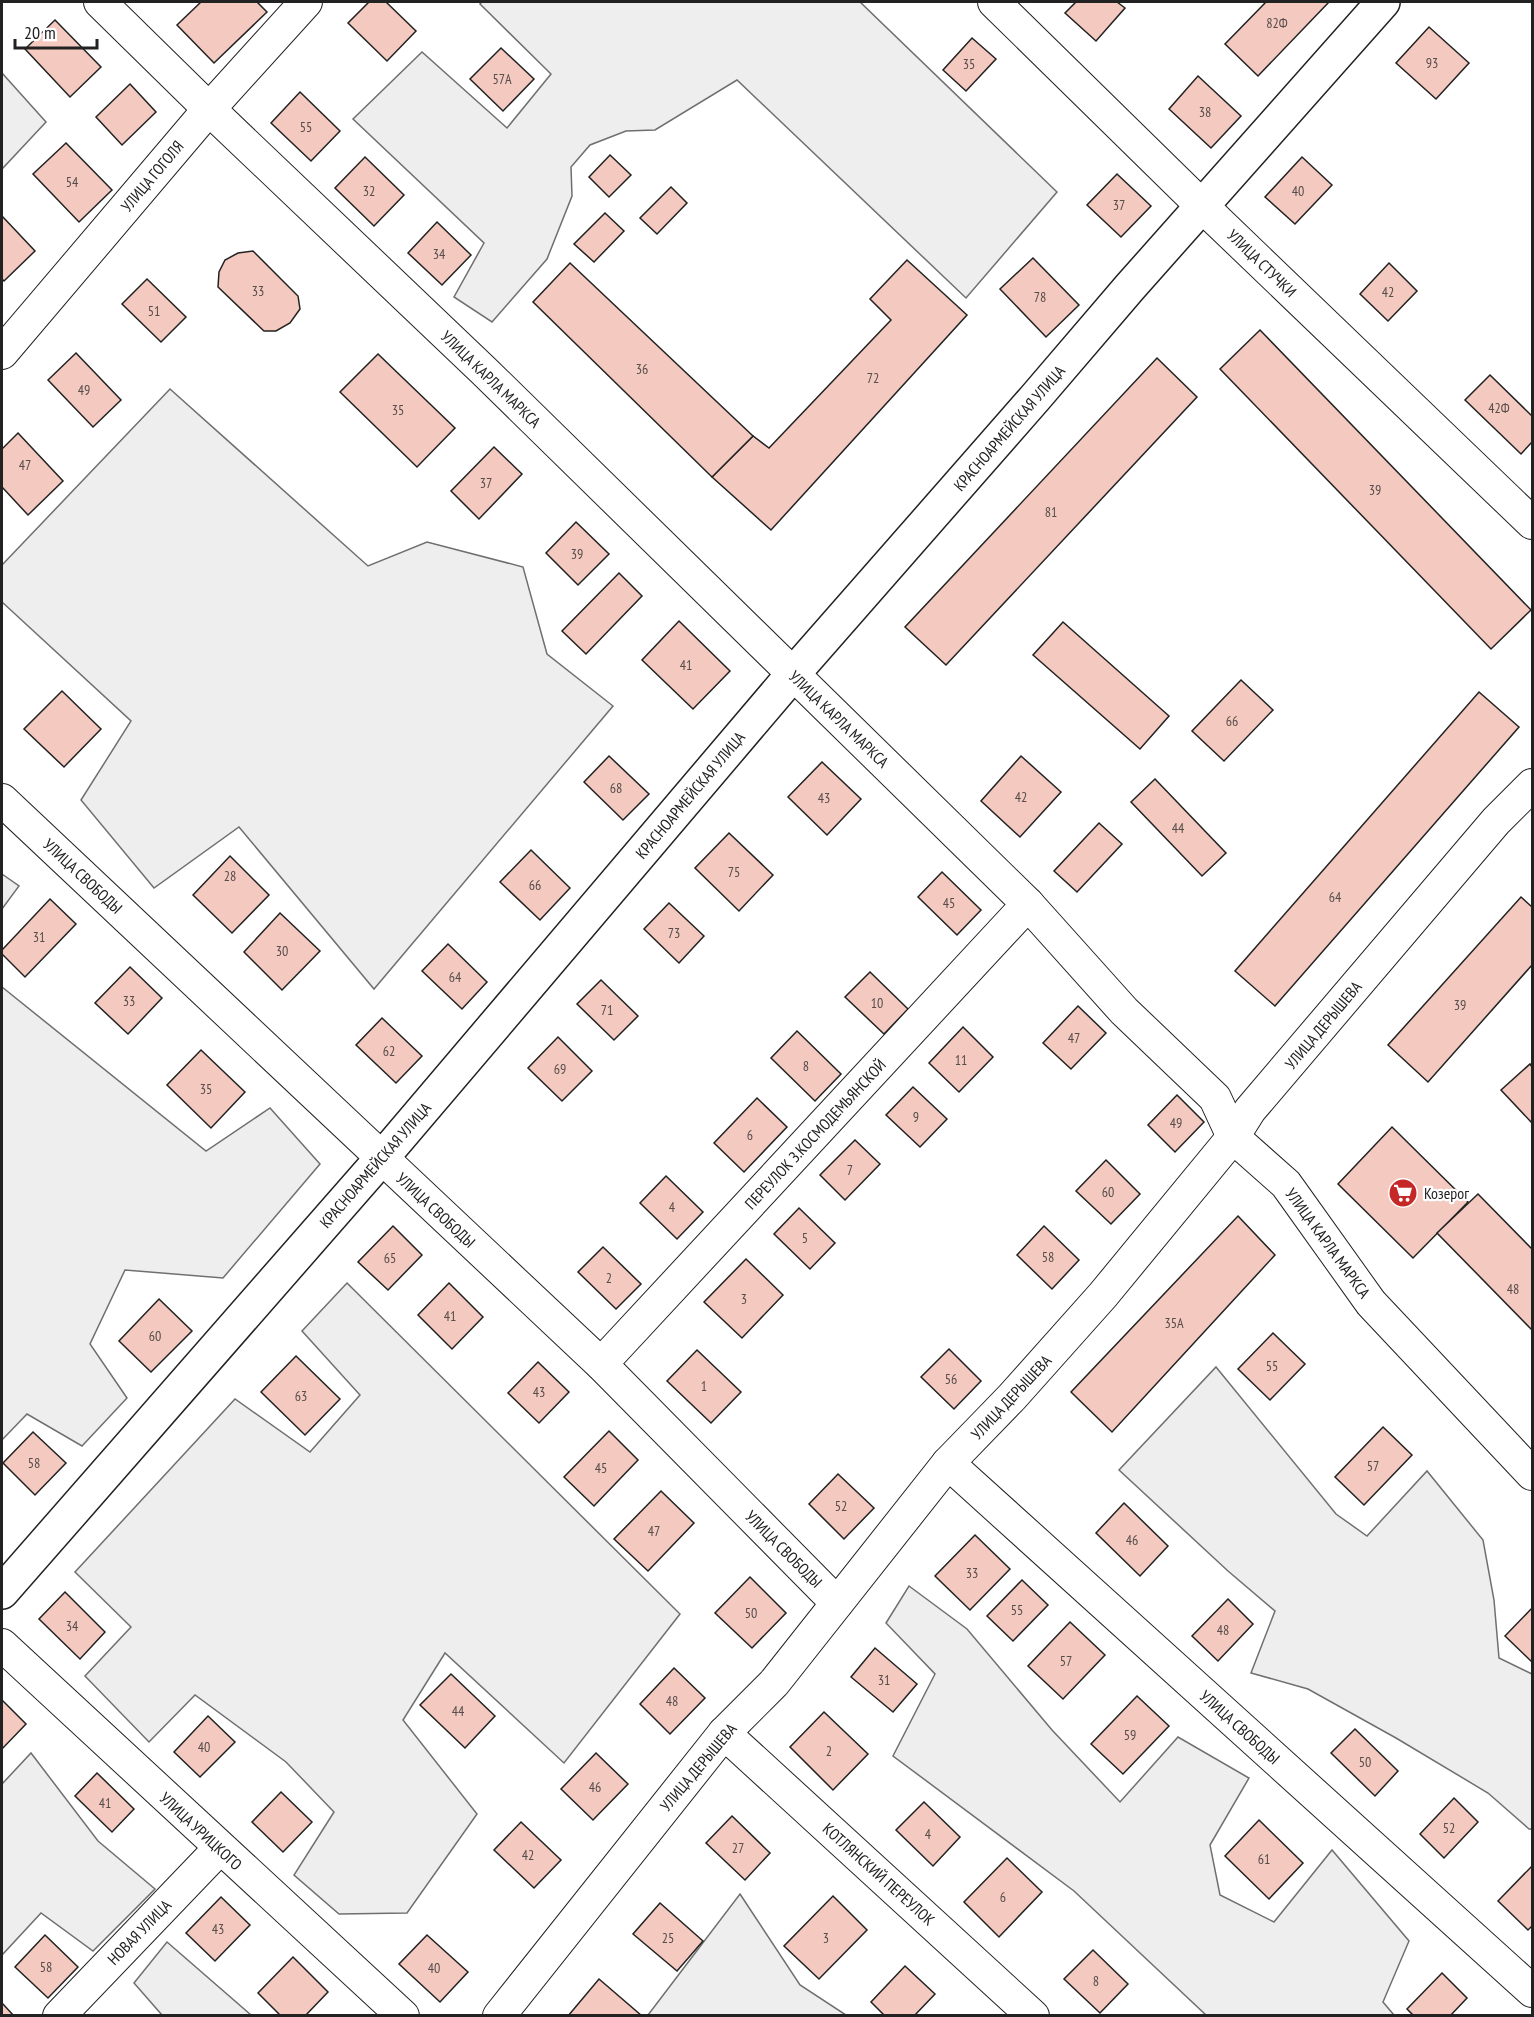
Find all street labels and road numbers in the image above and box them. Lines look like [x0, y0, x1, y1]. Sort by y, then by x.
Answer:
street label: УЛИЦА ГОГОЛЯ [116, 136, 188, 216]
street label: УЛИЦА СТУЧКИ [1223, 225, 1301, 301]
street label: УЛИЦА КАРЛА МАРКСА [437, 326, 545, 432]
street label: КРАСНОАРМЕЙСКАЯ УЛИЦА [949, 361, 1069, 495]
street label: УЛИЦА КАРЛА МАРКСА [785, 666, 893, 772]
street label: КРАСНОАРМЕЙСКАЯ УЛИЦА [631, 727, 749, 863]
street label: УЛИЦА СВОБОДЫ [39, 834, 127, 918]
street label: УЛИЦА ДЕРЫШЕВА [1280, 977, 1366, 1073]
street label: ПЕРЕУЛОК З.КОСМОДЕМЬЯНСКОЙ [740, 1055, 890, 1213]
street label: КРАСНОАРМЕЙСКАЯ УЛИЦА [315, 1098, 435, 1232]
street label: УЛИЦА СВОБОДЫ [392, 1168, 480, 1252]
street label: УЛИЦА КАРЛА МАРКСА [1281, 1184, 1375, 1302]
street label: УЛИЦА ДЕРЫШЕВА [967, 1350, 1056, 1444]
street label: УЛИЦА СВОБОДЫ [741, 1506, 827, 1592]
street label: УЛИЦА СВОБОДЫ [1196, 1686, 1284, 1768]
street label: УЛИЦА ДЕРЫШЕВА [655, 1719, 741, 1815]
street label: УЛИЦА УРИЦКОГО [156, 1788, 246, 1874]
street label: КОТЛЯНСКИЙ ПЕРЕУЛОК [819, 1818, 939, 1930]
street label: НОВАЯ УЛИЦА [103, 1895, 175, 1969]

